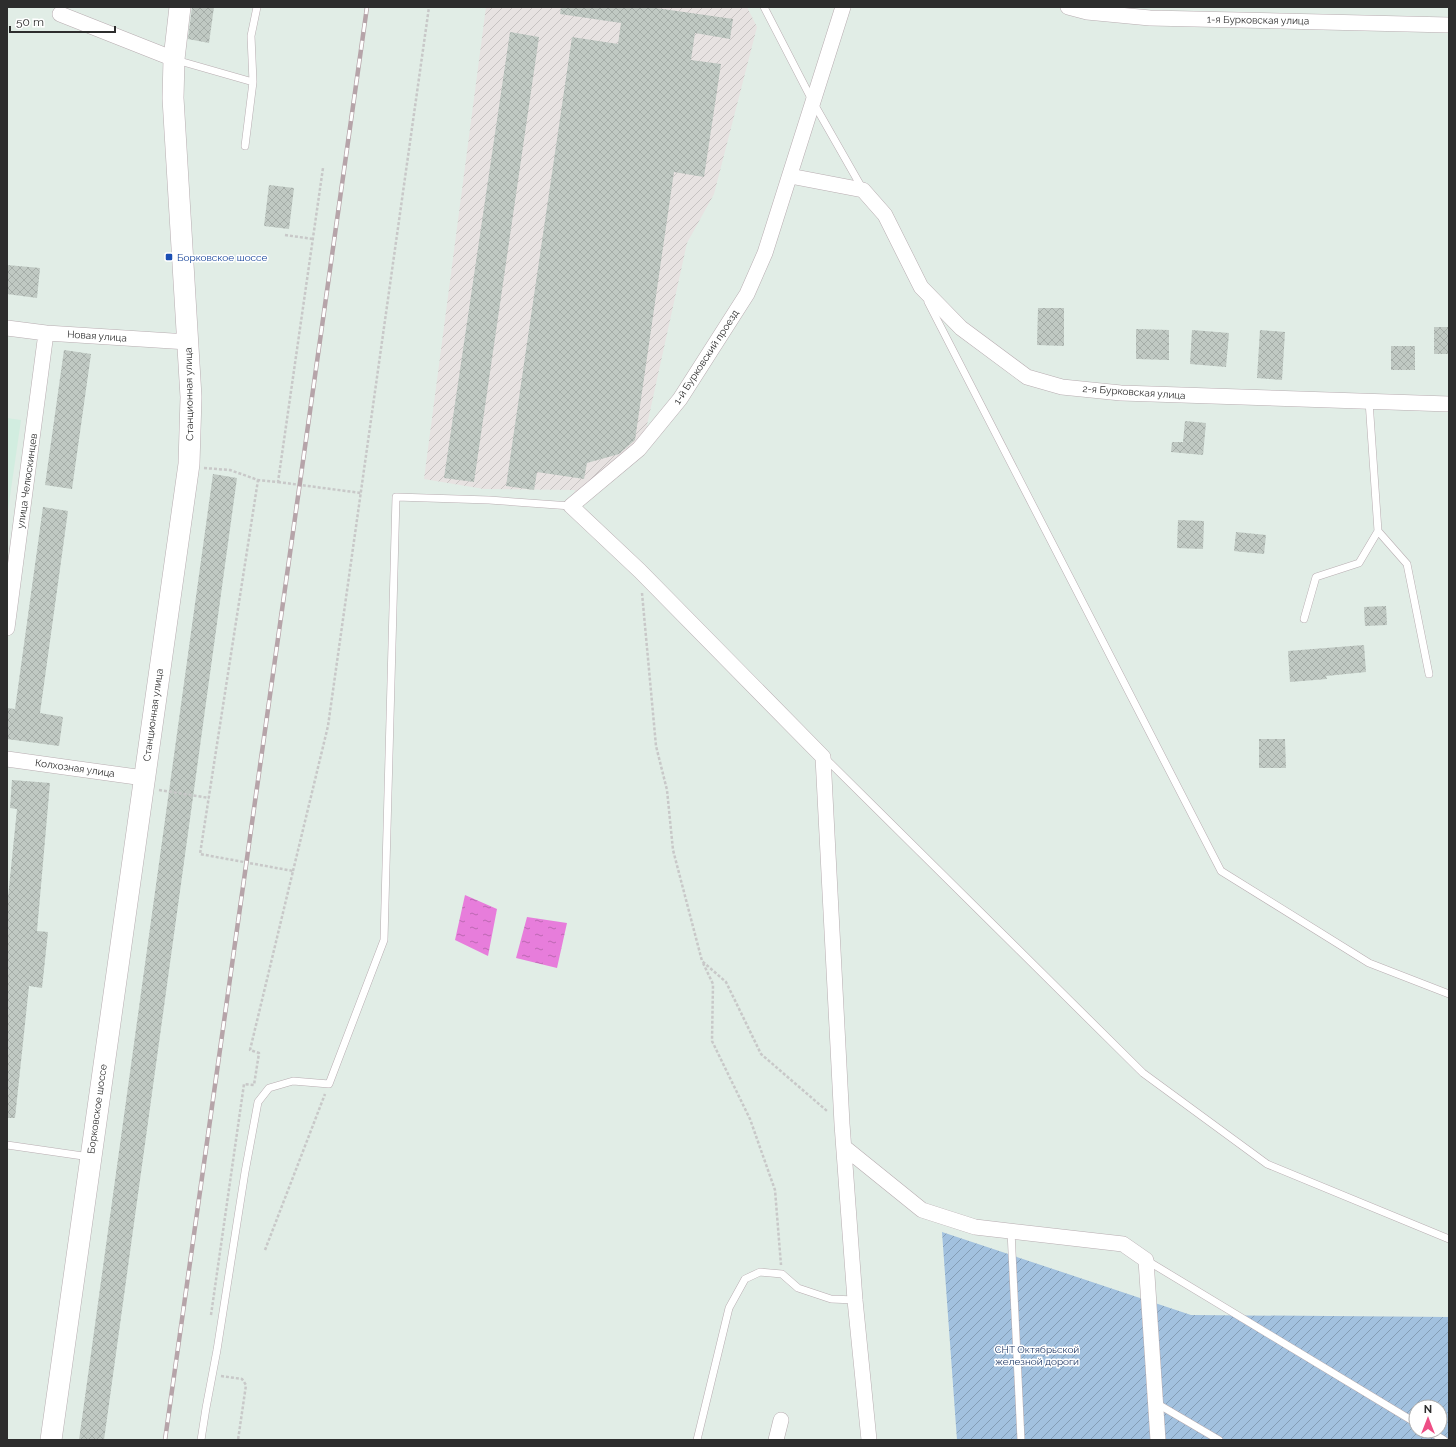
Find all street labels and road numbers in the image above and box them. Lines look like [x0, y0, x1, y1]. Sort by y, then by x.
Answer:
street label: 1-я Бурковская улица [1207, 14, 1309, 26]
street label: 1-й Бурковский проезд [671, 308, 741, 406]
street label: Новая улица [67, 328, 127, 344]
street label: Станционная улица [183, 347, 195, 441]
street label: 2-я Бурковская улица [1082, 383, 1186, 401]
street label: улица Челюскинцев [15, 433, 39, 529]
street label: Станционная улица [141, 668, 165, 762]
street label: Колхозная улица [34, 757, 116, 779]
street label: Борковское шоссе [85, 1063, 109, 1154]

